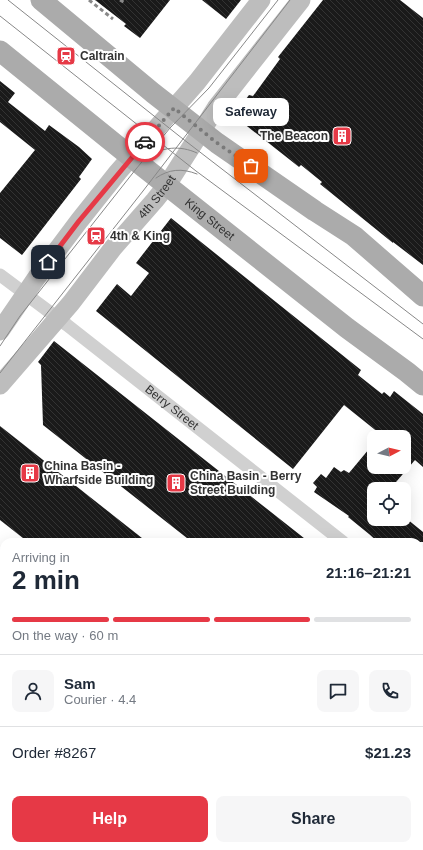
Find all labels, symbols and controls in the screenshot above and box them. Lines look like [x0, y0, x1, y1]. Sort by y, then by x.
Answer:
station icon: Caltrain [55, 45, 77, 67]
place label: Caltrain [80, 49, 125, 63]
callout: Safeway [213, 98, 289, 126]
text: Safeway [225, 104, 277, 119]
courier [125, 122, 165, 162]
building icon: The Beacon [331, 125, 353, 147]
place label: The Beacon [260, 129, 328, 143]
icon: car [134, 131, 156, 153]
pin [234, 149, 268, 183]
icon: bag [240, 155, 262, 177]
street label: 4th Street [135, 172, 179, 222]
street label: King Street [182, 195, 238, 244]
station icon: 4th & King [85, 225, 107, 247]
place label: 4th & King [110, 229, 170, 243]
pin [31, 245, 65, 279]
icon: home [37, 251, 59, 273]
street label: Berry Street [142, 382, 202, 433]
north arrow [367, 430, 411, 474]
map controls [367, 430, 411, 526]
place label: China Basin - Wharfside Building [44, 459, 153, 487]
building icon: China Basin - Wharfside Building [19, 462, 41, 484]
place label: China Basin - Berry Street Building [190, 469, 302, 497]
building icon: China Basin - Berry Street Building [165, 472, 187, 494]
button: locate [367, 482, 411, 526]
text: Arriving in [12, 550, 70, 565]
text: 21:16–21:21 [326, 564, 411, 581]
text: 2 min [12, 565, 80, 595]
text: On the way · 60 m [12, 628, 118, 643]
button: person [12, 670, 54, 712]
button: chat [317, 670, 359, 712]
button: phone [369, 670, 411, 712]
text: Sam [64, 675, 96, 692]
text: Courier · 4.4 [64, 692, 136, 707]
text: Order #8267 [12, 744, 96, 761]
text: $21.23 [365, 744, 411, 761]
button: Help [12, 796, 208, 842]
button: Share [216, 796, 411, 842]

